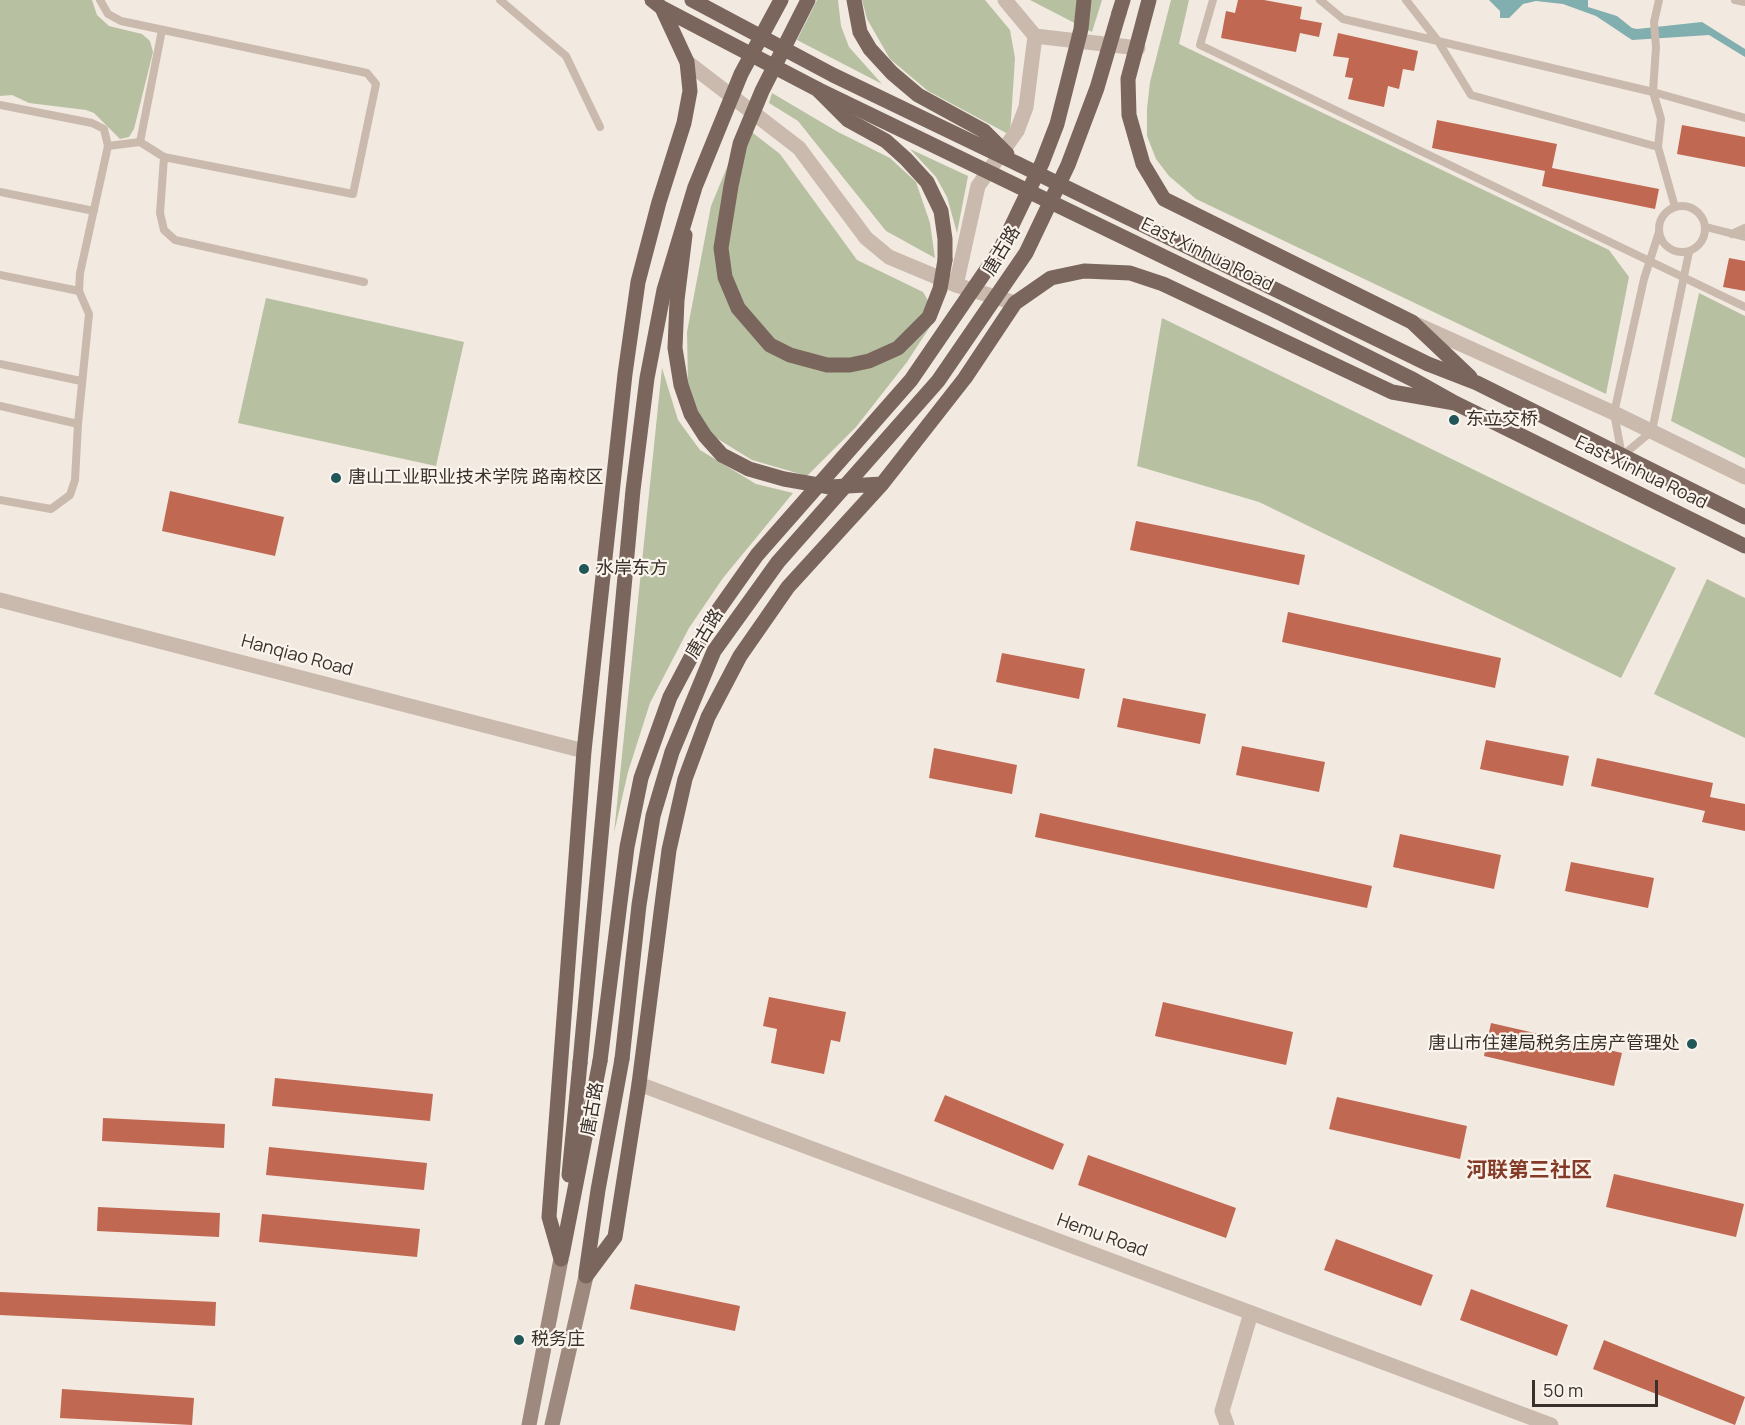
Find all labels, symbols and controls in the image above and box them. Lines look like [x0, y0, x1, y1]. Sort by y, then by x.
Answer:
street label: East Xinhua Road [1138, 214, 1276, 296]
street label: 唐古路 [979, 222, 1025, 280]
place label: 东立交桥 [1466, 409, 1538, 431]
marker: 东立交桥 [1447, 413, 1461, 427]
street label: East Xinhua Road [1572, 432, 1710, 514]
place label: 唐山工业职业技术学院 路南校区 [348, 467, 604, 489]
marker: 唐山工业职业技术学院 路南校区 [329, 471, 343, 485]
place label: 水岸东方 [596, 558, 668, 580]
marker: 水岸东方 [577, 562, 591, 576]
street label: 唐古路 [682, 605, 728, 663]
street label: Hanqiao Road [239, 631, 355, 681]
place label: 唐山市住建局税务庄房产管理处 [1428, 1033, 1680, 1055]
marker: 唐山市住建局税务庄房产管理处 [1685, 1037, 1699, 1051]
street label: 唐古路 [578, 1081, 608, 1137]
district label: 河联第三社区 [1466, 1158, 1592, 1184]
street label: Hemu Road [1054, 1210, 1150, 1262]
place label: 税务庄 [531, 1329, 585, 1351]
marker: 税务庄 [512, 1333, 526, 1347]
scale bar [1535, 1368, 1661, 1406]
text: 50 m [1543, 1378, 1583, 1402]

